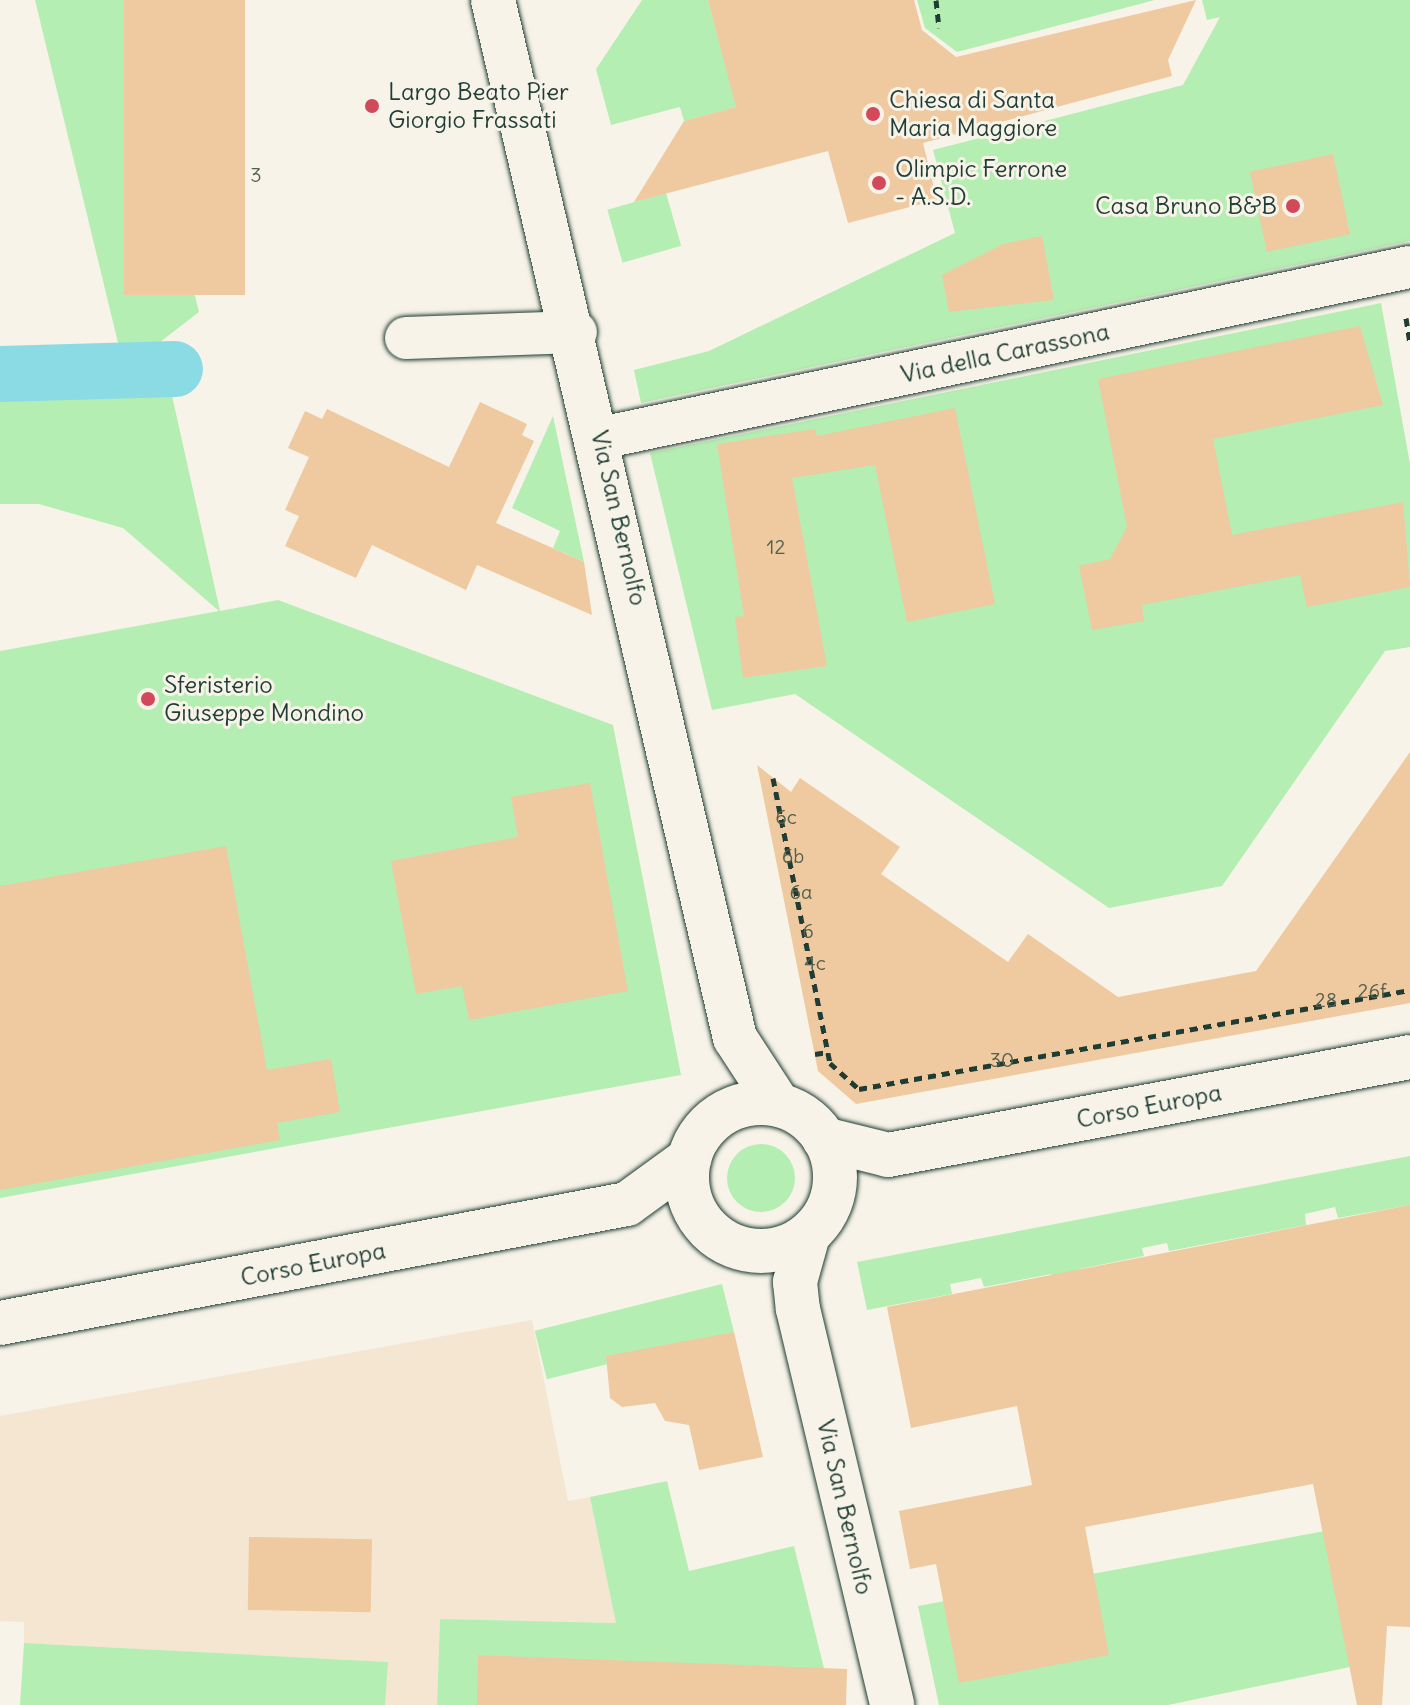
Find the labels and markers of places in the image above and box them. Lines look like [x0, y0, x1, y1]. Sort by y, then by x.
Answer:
place label: Largo Beato Pier Giorgio Frassati [388, 78, 569, 134]
place label: Chiesa di Santa Maria Maggiore [889, 86, 1057, 142]
marker: Largo Beato Pier Giorgio Frassati [363, 97, 381, 115]
marker: Chiesa di Santa Maria Maggiore [864, 105, 882, 123]
place label: Olimpic Ferrone - A.S.D. [895, 155, 1067, 211]
marker: Olimpic Ferrone - A.S.D. [870, 174, 888, 192]
place label: Casa Bruno B&B [1095, 192, 1277, 220]
marker: Casa Bruno B&B [1284, 197, 1302, 215]
place label: Sferisterio Giuseppe Mondino [164, 671, 364, 727]
marker: Sferisterio Giuseppe Mondino [139, 690, 157, 708]

